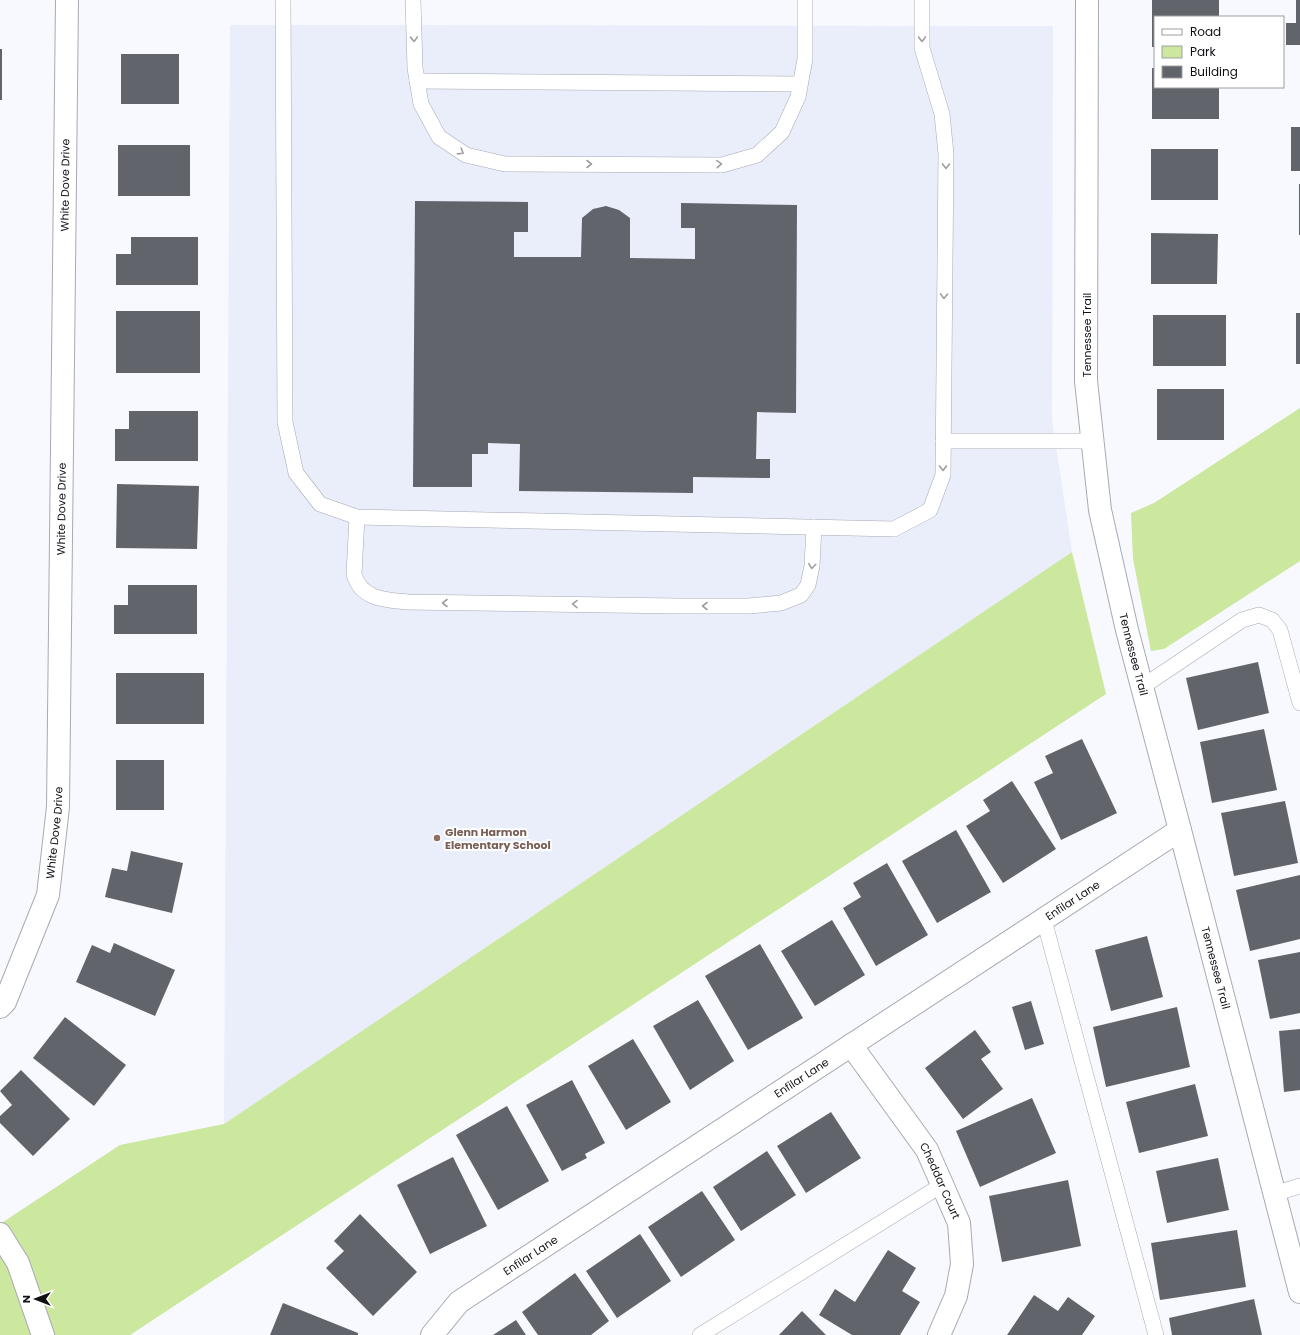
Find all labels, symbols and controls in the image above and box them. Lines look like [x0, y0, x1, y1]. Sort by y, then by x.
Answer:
legend [1154, 16, 1284, 88]
text: Road [1190, 23, 1221, 40]
one-way arrow [410, 36, 418, 42]
one-way arrow [918, 36, 926, 42]
text: Park [1190, 43, 1217, 60]
text: Building [1190, 63, 1238, 80]
street label: White Dove Drive [56, 138, 73, 231]
one-way arrow [457, 147, 464, 154]
one-way arrow [586, 160, 592, 168]
one-way arrow [716, 160, 722, 169]
one-way arrow [942, 163, 950, 169]
one-way arrow [940, 293, 948, 299]
street label: Tennessee Trail [1079, 293, 1095, 377]
street label: White Dove Drive [53, 462, 70, 555]
one-way arrow [939, 465, 947, 471]
one-way arrow [807, 563, 816, 569]
one-way arrow [442, 598, 448, 607]
one-way arrow [572, 600, 578, 608]
one-way arrow [702, 602, 708, 610]
street label: Tennessee Trail [1115, 612, 1152, 697]
street label: White Dove Drive [42, 786, 66, 880]
place label: Glenn Harmon Elementary School [445, 824, 551, 853]
marker: Glenn Harmon Elementary School [432, 833, 442, 843]
street label: Enfilar Lane [1042, 876, 1103, 924]
street label: Tennessee Trail [1197, 925, 1234, 1011]
street label: Enfilar Lane [771, 1054, 832, 1102]
street label: Cheddar Court [916, 1139, 964, 1222]
street label: Enfilar Lane [500, 1231, 561, 1279]
north arrow [16, 1279, 56, 1319]
text: N [18, 1295, 34, 1303]

